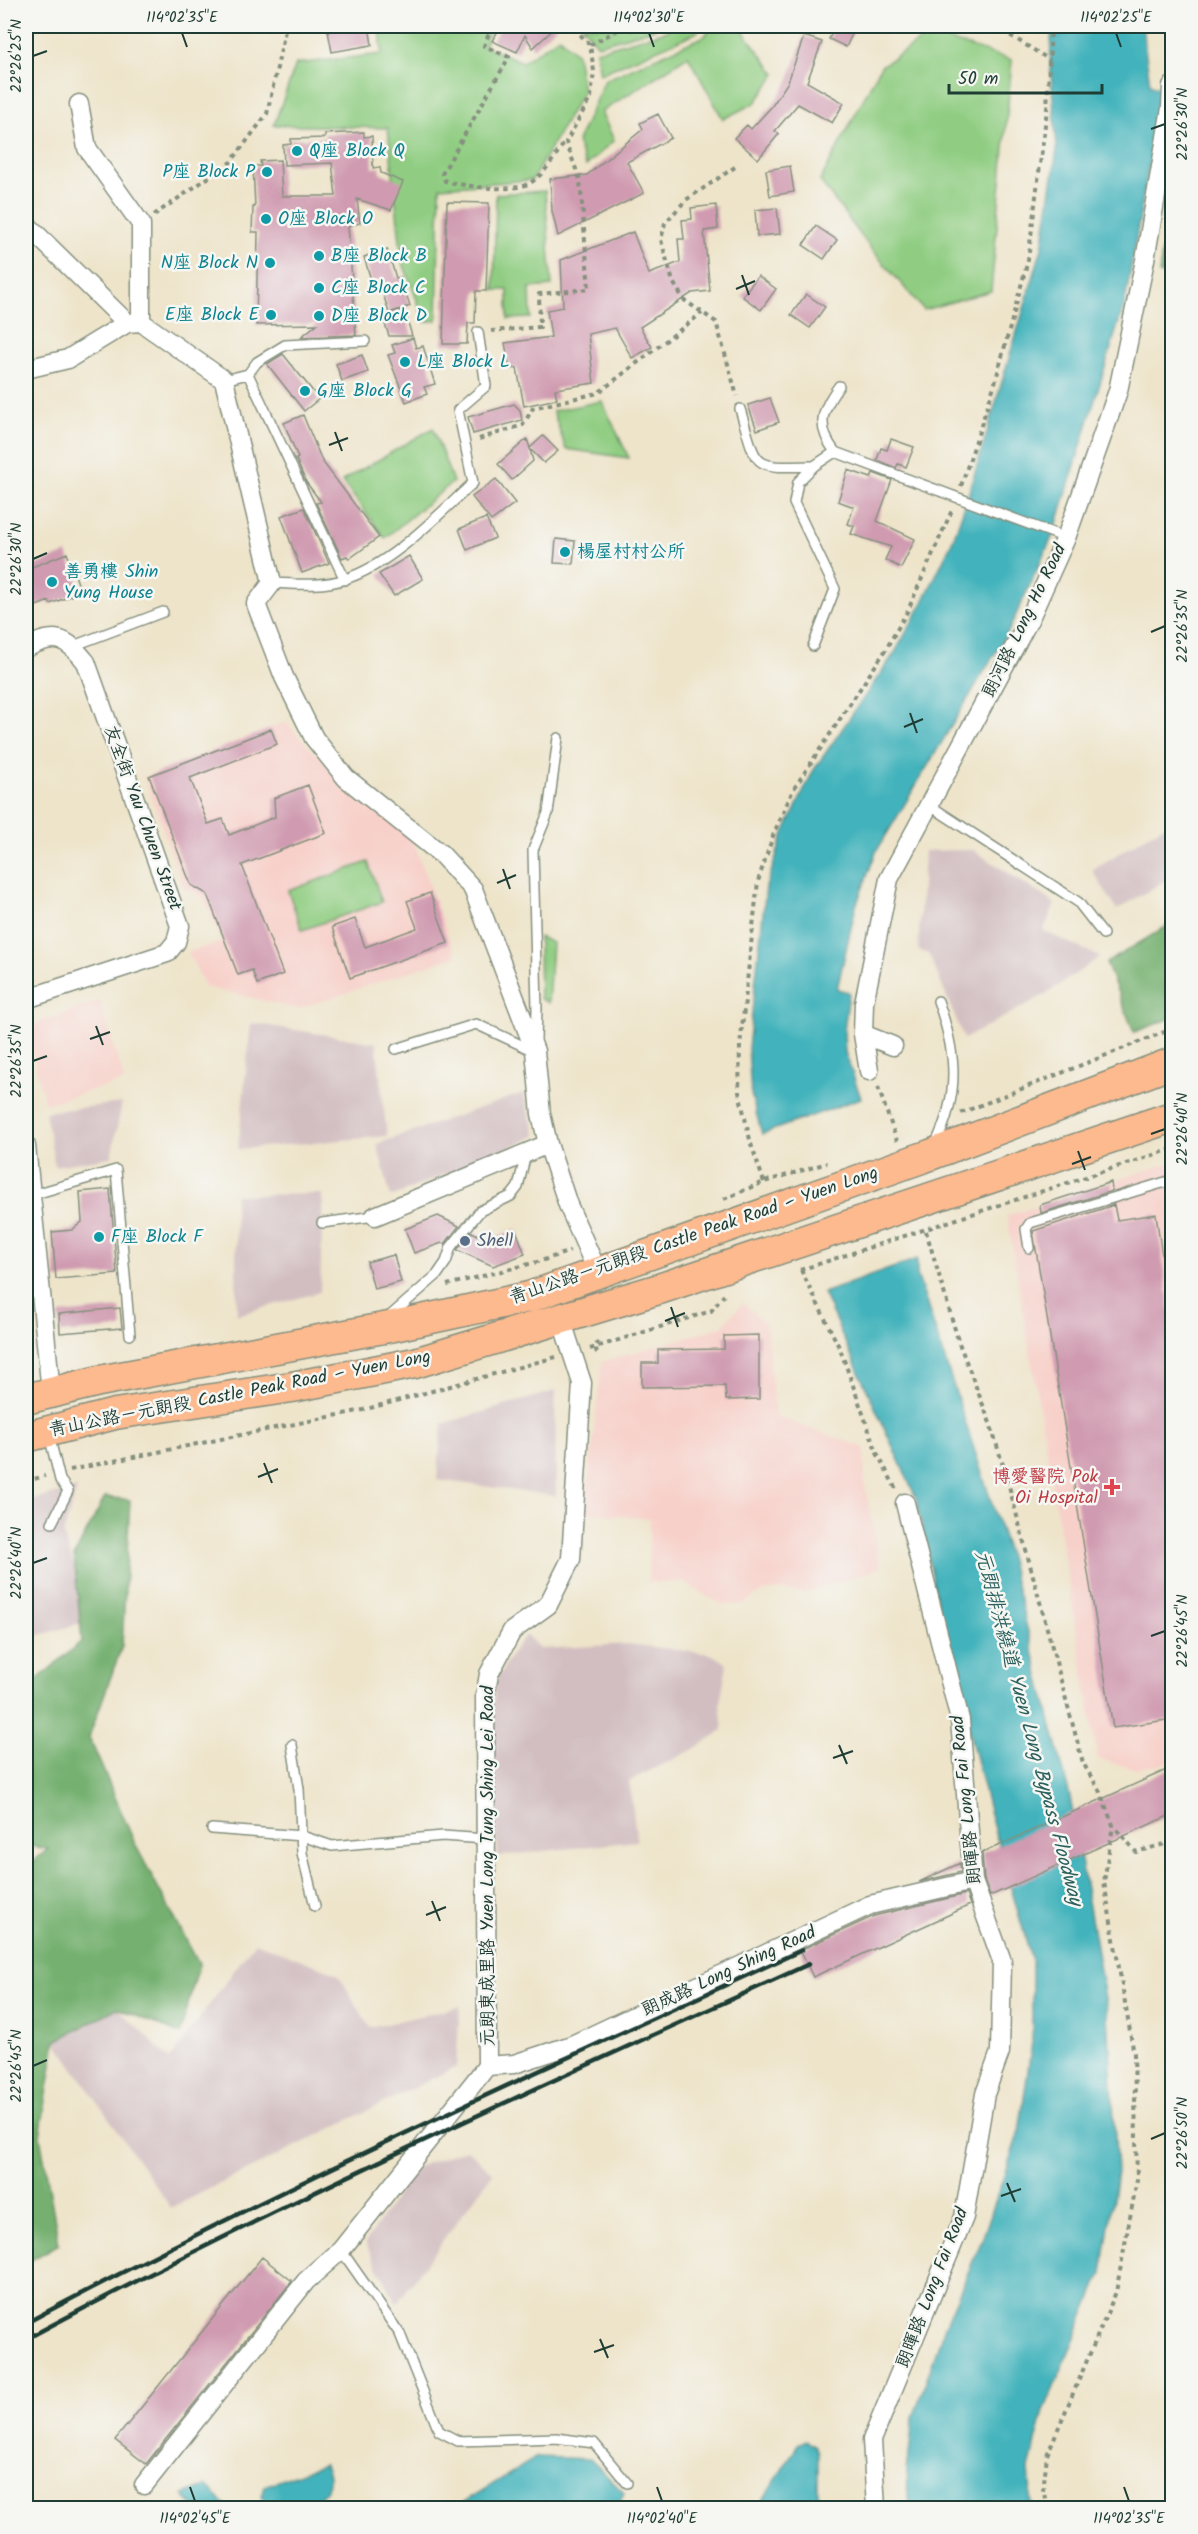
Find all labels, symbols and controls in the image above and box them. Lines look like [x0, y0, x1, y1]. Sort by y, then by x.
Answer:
text: 114°02'35"E [146, 6, 219, 30]
text: 114°02'30"E [614, 6, 686, 30]
text: 114°02'25"E [1080, 6, 1153, 30]
text: 22°26'25"N [5, 19, 29, 93]
scale bar [949, 57, 1102, 95]
text: 50 m [958, 65, 998, 94]
text: 22°26'30"N [1171, 88, 1195, 160]
place label: Q座 Block Q [309, 137, 405, 166]
marker: Q座 Block Q [290, 144, 304, 158]
place label: P座 Block P [163, 158, 256, 187]
marker: P座 Block P [260, 165, 274, 179]
place label: O座 Block O [278, 205, 373, 234]
marker: O座 Block O [259, 212, 273, 226]
place label: B座 Block B [331, 242, 427, 271]
place label: N座 Block N [161, 249, 258, 278]
marker: B座 Block B [312, 249, 326, 263]
marker: N座 Block N [263, 256, 277, 270]
place label: C座 Block C [331, 274, 425, 303]
marker: C座 Block C [312, 281, 326, 295]
place label: E座 Block E [165, 301, 259, 330]
place label: D座 Block D [331, 302, 428, 331]
marker: E座 Block E [264, 308, 278, 322]
marker: D座 Block D [312, 309, 326, 323]
place label: L座 Block L [417, 348, 510, 377]
marker: L座 Block L [398, 355, 412, 369]
place label: G座 Block G [317, 377, 412, 406]
marker: G座 Block G [298, 384, 312, 398]
text: 22°26'30"N [5, 523, 29, 595]
place label: 楊屋村村公所 [577, 538, 685, 567]
street label: 朗河路 Long Ho Road [975, 538, 1075, 703]
marker: 楊屋村村公所 [558, 545, 572, 559]
place label: 善勇樓 Shin Yung House [64, 558, 158, 608]
marker: 善勇樓 Shin Yung House [45, 575, 59, 589]
text: 22°26'35"N [1171, 589, 1195, 663]
street label: 友全街 Yau Chuen Street [95, 721, 189, 916]
text: 22°26'35"N [5, 1024, 29, 1098]
text: 22°26'40"N [1171, 1093, 1195, 1165]
street label: 青山公路－元朗段 Castle Peak Road – Yuen Long [506, 1159, 882, 1313]
place label: F座 Block F [111, 1223, 204, 1252]
place label: Shell [477, 1227, 514, 1256]
marker: F座 Block F [92, 1230, 106, 1244]
marker: Shell [458, 1234, 472, 1248]
street label: 青山公路－元朗段 Castle Peak Road – Yuen Long [47, 1343, 433, 1445]
place label: 博愛醫院 Pok Oi Hospital [992, 1463, 1099, 1513]
marker: 博愛醫院 Pok Oi Hospital [1103, 1478, 1121, 1496]
text: 22°26'40"N [5, 1527, 29, 1599]
water label: 元朗排洪繞道 Yuen Long Bypass Floodway [965, 1547, 1092, 1912]
text: 22°26'45"N [1171, 1594, 1195, 1668]
street label: 元朗東成里路 Yuen Long Tung Shing Lei Road [474, 1685, 503, 2046]
street label: 朗暉路 Long Fai Road [944, 1713, 990, 1886]
street label: 朗成路 Long Shing Road [637, 1918, 822, 2025]
text: 22°26'45"N [5, 2029, 29, 2103]
text: 22°26'50"N [1171, 2097, 1195, 2169]
street label: 朗暉路 Long Fai Road [889, 2202, 977, 2373]
text: 114°02'45"E [159, 2507, 232, 2531]
text: 114°02'40"E [627, 2507, 699, 2531]
text: 114°02'35"E [1093, 2507, 1166, 2531]

